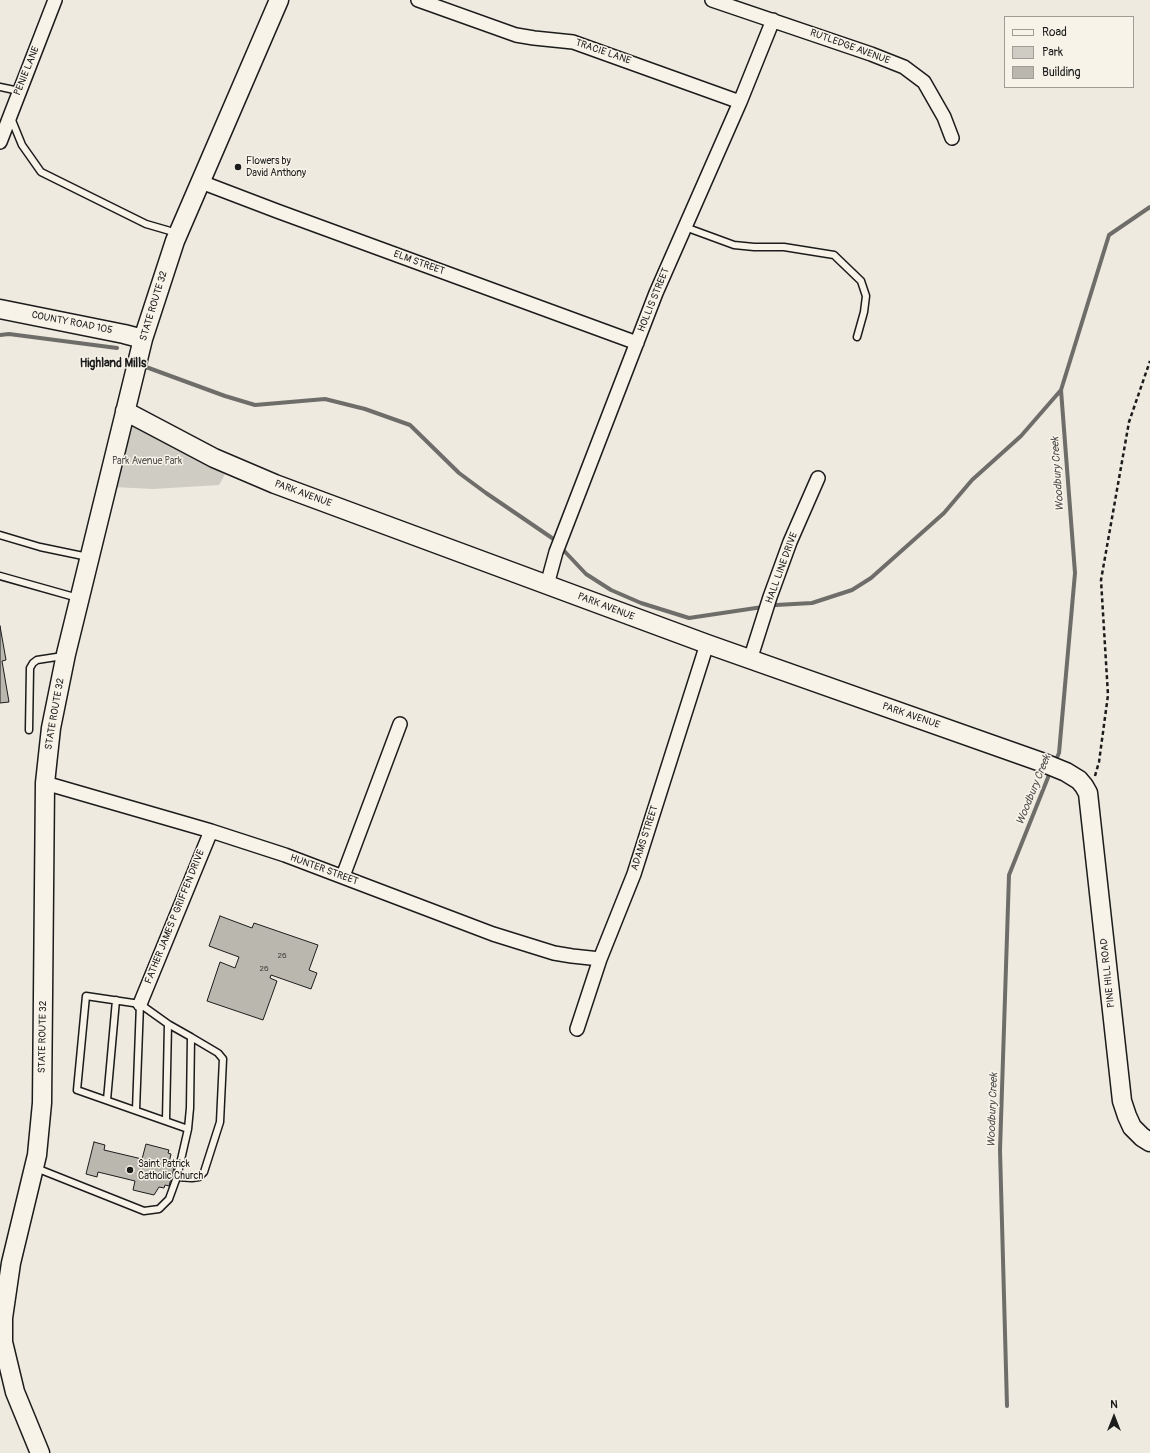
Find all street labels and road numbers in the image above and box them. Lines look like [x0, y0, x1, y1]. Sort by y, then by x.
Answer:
street label: RUTLEDGE AVENUE [808, 27, 892, 67]
street label: TRACIE LANE [573, 37, 633, 67]
street label: PENIE LANE [12, 45, 42, 97]
street label: ELM STREET [392, 248, 446, 278]
street label: HOLLIS STREET [636, 266, 672, 334]
street label: STATE ROUTE 32 [138, 270, 170, 342]
street label: COUNTY ROAD 105 [30, 309, 114, 337]
street label: PARK AVENUE [273, 478, 333, 510]
street label: HALL LINE DRIVE [764, 531, 800, 605]
street label: PARK AVENUE [576, 591, 636, 623]
street label: STATE ROUTE 32 [43, 677, 67, 751]
street label: PARK AVENUE [881, 701, 941, 731]
street label: ADAMS STREET [629, 804, 661, 872]
street label: FATHER JAMES P GRIFFEN DRIVE [143, 848, 207, 986]
street label: HUNTER STREET [288, 852, 360, 888]
street label: PINE HILL ROAD [1098, 938, 1118, 1008]
street label: STATE ROUTE 32 [36, 1001, 50, 1073]

